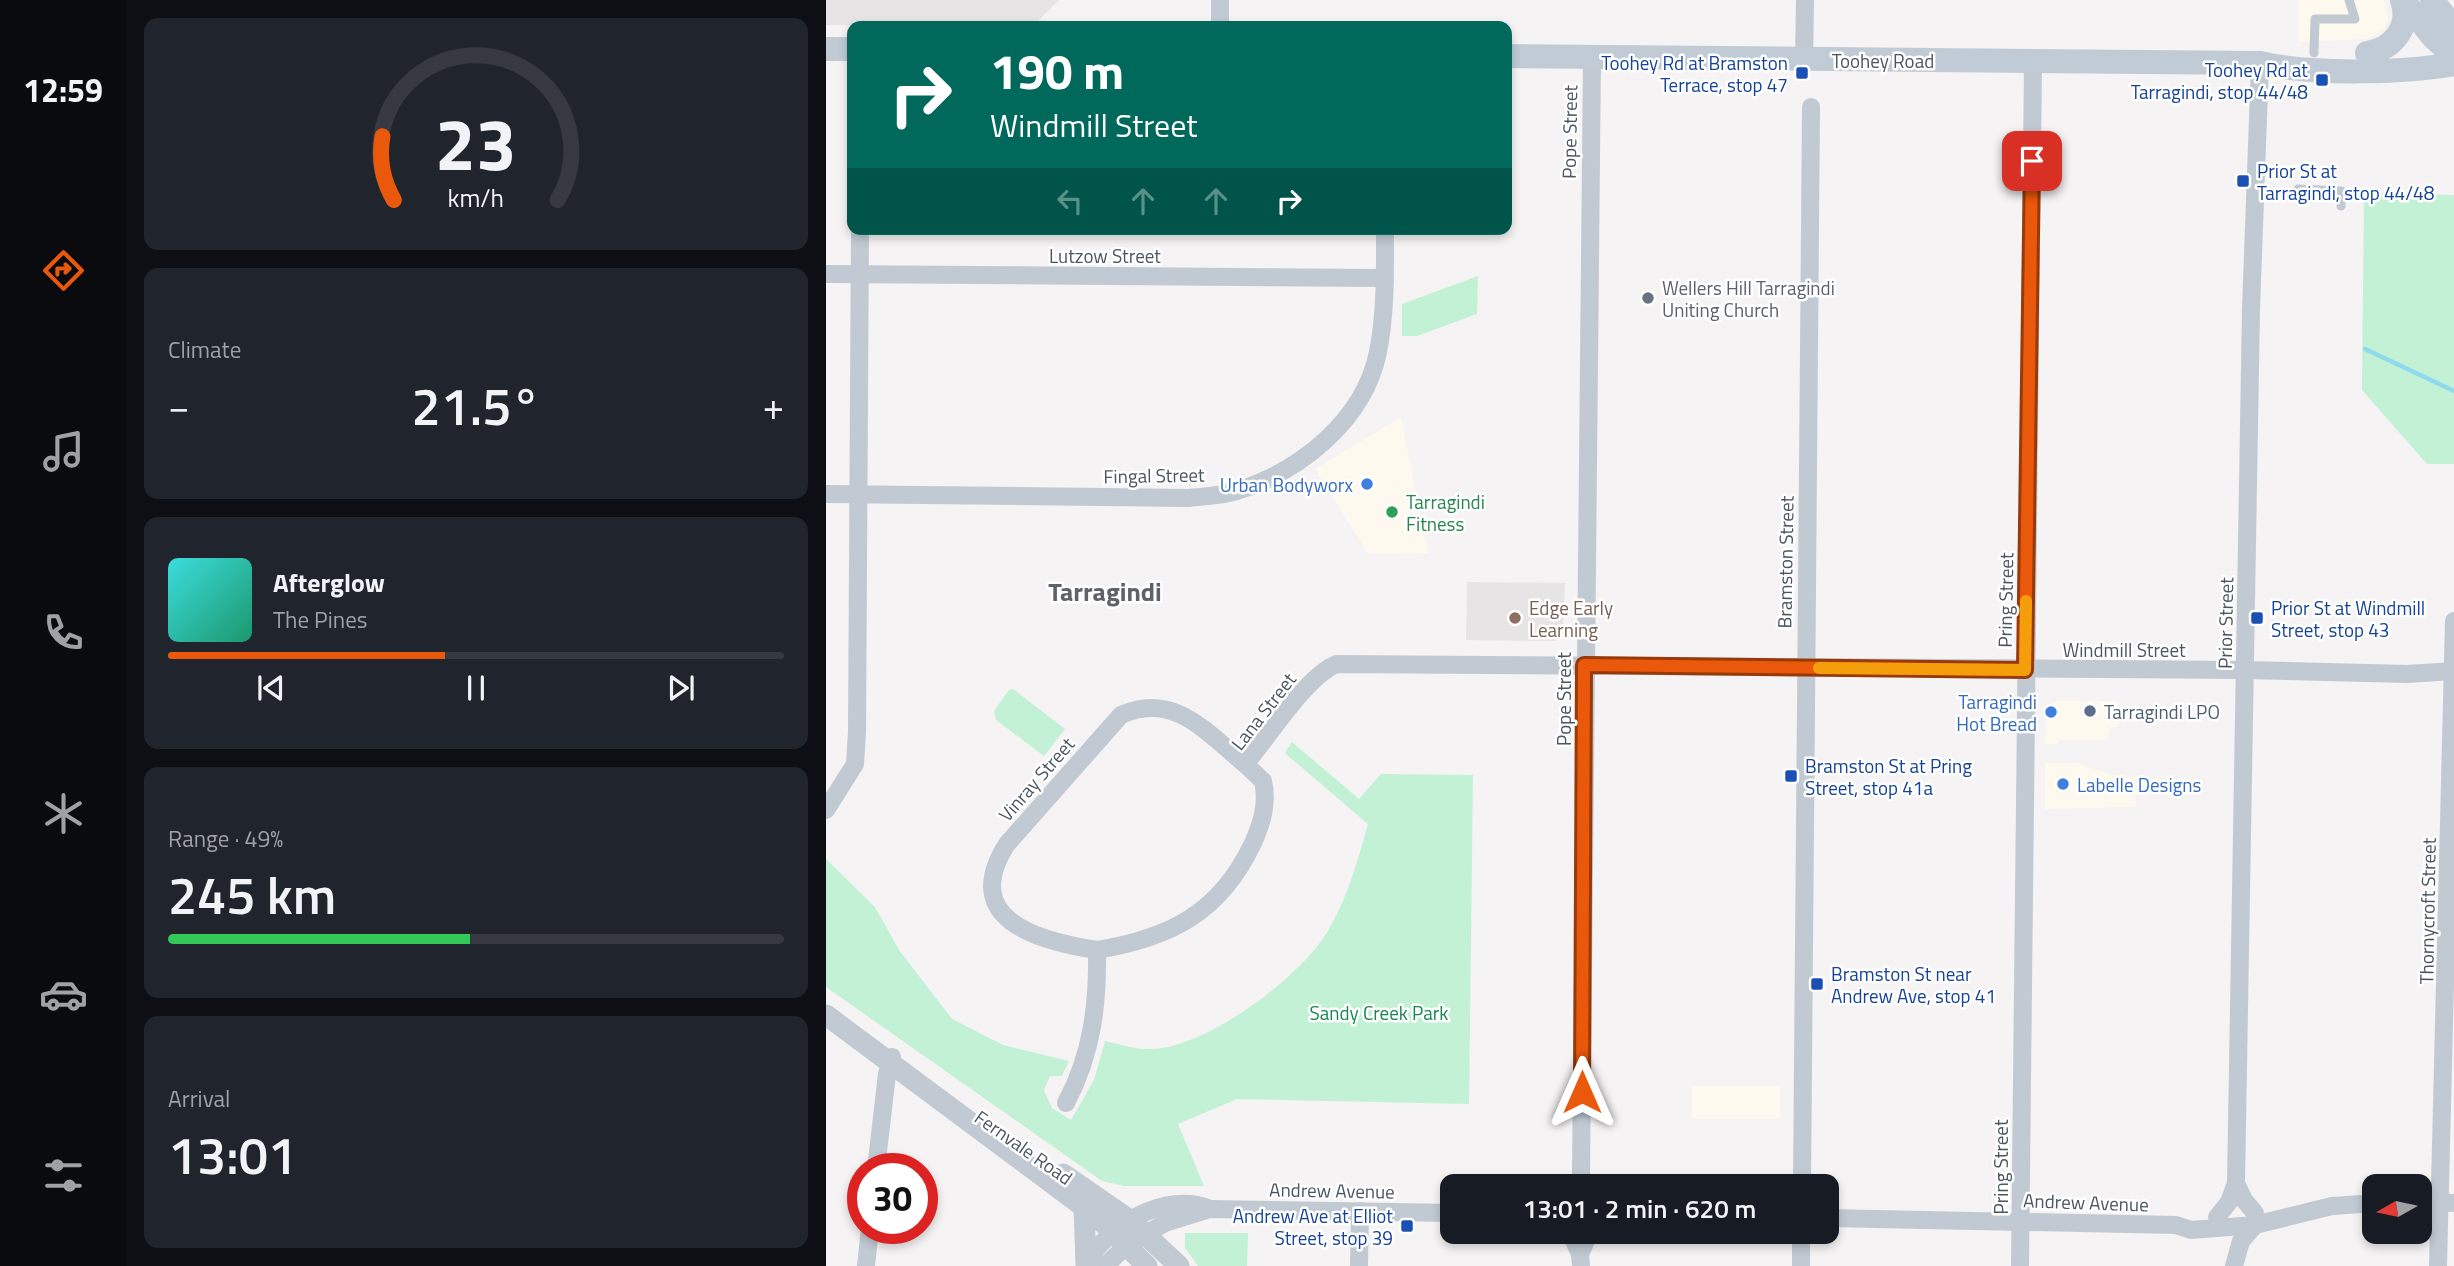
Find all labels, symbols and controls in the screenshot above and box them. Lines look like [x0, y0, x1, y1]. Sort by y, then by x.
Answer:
text: 190 m [990, 33, 1124, 108]
street label: Toohey Road [1832, 46, 1934, 75]
place label: Toohey Rd at Bramston Terrace, stop 47 [1601, 48, 1788, 99]
icon: right [875, 49, 966, 140]
place label: Toohey Rd at Tarragindi, stop 44/48 [2131, 55, 2308, 106]
marker: Toohey Rd at Bramston Terrace, stop 47 [1794, 65, 1810, 81]
text: 12:59 [23, 66, 103, 114]
marker: Toohey Rd at Tarragindi, stop 44/48 [2314, 72, 2330, 88]
street label: Pope Street [1554, 84, 1584, 179]
text: 23 [435, 88, 517, 198]
text: Windmill Street [990, 101, 1198, 149]
pin [2002, 131, 2062, 191]
icon: arrive [2013, 142, 2051, 180]
place label: Prior St at Tarragindi, stop 44/48 [2257, 156, 2435, 207]
marker: Prior St at Tarragindi, stop 44/48 [2235, 173, 2251, 189]
text: km/h [448, 179, 504, 217]
icon: left [1051, 182, 1089, 220]
icon: ahead [1124, 182, 1162, 220]
icon: ahead [1197, 182, 1235, 220]
icon: right [1270, 182, 1308, 220]
street label: Lutzow Street [1049, 241, 1161, 270]
icon: directions [39, 246, 88, 295]
place label: Wellers Hill Tarragindi Uniting Church [1662, 273, 1835, 324]
marker: Wellers Hill Tarragindi Uniting Church [1640, 290, 1656, 306]
text: Climate [168, 332, 241, 367]
text: 21.5° [412, 366, 540, 445]
text: − [168, 377, 189, 435]
text: + [763, 377, 784, 435]
icon: music [39, 427, 88, 476]
street label: Fingal Street [1103, 460, 1205, 490]
place label: Urban Bodyworx [1220, 470, 1353, 499]
marker: Urban Bodyworx [1359, 476, 1375, 492]
place label: Tarragindi Fitness [1406, 487, 1485, 538]
street label: Bramston Street [1769, 495, 1801, 629]
marker: Tarragindi Fitness [1384, 504, 1400, 520]
street label: Pring Street [1990, 552, 2020, 648]
text: Afterglow [273, 563, 385, 602]
district label: Tarragindi [1048, 572, 1162, 611]
street label: Prior Street [2210, 577, 2240, 669]
place label: Edge Early Learning [1529, 593, 1613, 644]
place label: Prior St at Windmill Street, stop 43 [2271, 593, 2425, 644]
text: The Pines [273, 602, 367, 637]
icon: phone [39, 608, 88, 657]
marker: Edge Early Learning [1507, 610, 1523, 626]
marker: Prior St at Windmill Street, stop 43 [2249, 610, 2265, 626]
street label: Windmill Street [2062, 635, 2186, 664]
street label: Pope Street [1549, 652, 1578, 746]
street label: Lana Street [1223, 666, 1303, 756]
icon: previous [252, 669, 290, 707]
icon: pause [457, 669, 495, 707]
icon: next [662, 669, 700, 707]
place label: Tarragindi Hot Bread [1956, 687, 2037, 738]
place label: Tarragindi LPO [2104, 697, 2220, 726]
marker: Tarragindi LPO [2082, 703, 2098, 719]
marker: Tarragindi Hot Bread [2043, 704, 2059, 720]
street label: Vinray Street [991, 730, 1081, 828]
place label: Bramston St at Pring Street, stop 41a [1805, 751, 1972, 802]
marker: Bramston St at Pring Street, stop 41a [1783, 768, 1799, 784]
place label: Labelle Designs [2077, 770, 2202, 799]
marker: Labelle Designs [2055, 776, 2071, 792]
icon: climate [39, 789, 88, 838]
text: Range · 49% [168, 821, 283, 856]
street label: Thornycroft Street [2411, 837, 2443, 985]
text: 245 km [168, 855, 336, 934]
place label: Bramston St near Andrew Ave, stop 41 [1831, 959, 1996, 1010]
icon: car [39, 970, 88, 1019]
marker: Bramston St near Andrew Ave, stop 41 [1809, 976, 1825, 992]
park label: Sandy Creek Park [1310, 998, 1448, 1027]
position arrow [1545, 1055, 1619, 1129]
text: Arrival [168, 1081, 230, 1116]
street label: Fernvale Road [969, 1103, 1079, 1191]
text: 13:01 [168, 1115, 297, 1194]
street label: Pring Street [1986, 1119, 2015, 1215]
icon: filters [39, 1151, 88, 1200]
speed limit sign: 30 [847, 1153, 938, 1244]
street label: Andrew Avenue [1269, 1174, 1395, 1206]
north arrow [2362, 1174, 2432, 1244]
map controls [2362, 1174, 2432, 1244]
street label: Andrew Avenue [2023, 1185, 2149, 1219]
text: 13:01 · 2 min · 620 m [1523, 1189, 1756, 1228]
place label: Andrew Ave at Elliot Street, stop 39 [1233, 1201, 1393, 1252]
marker: Andrew Ave at Elliot Street, stop 39 [1399, 1218, 1415, 1234]

